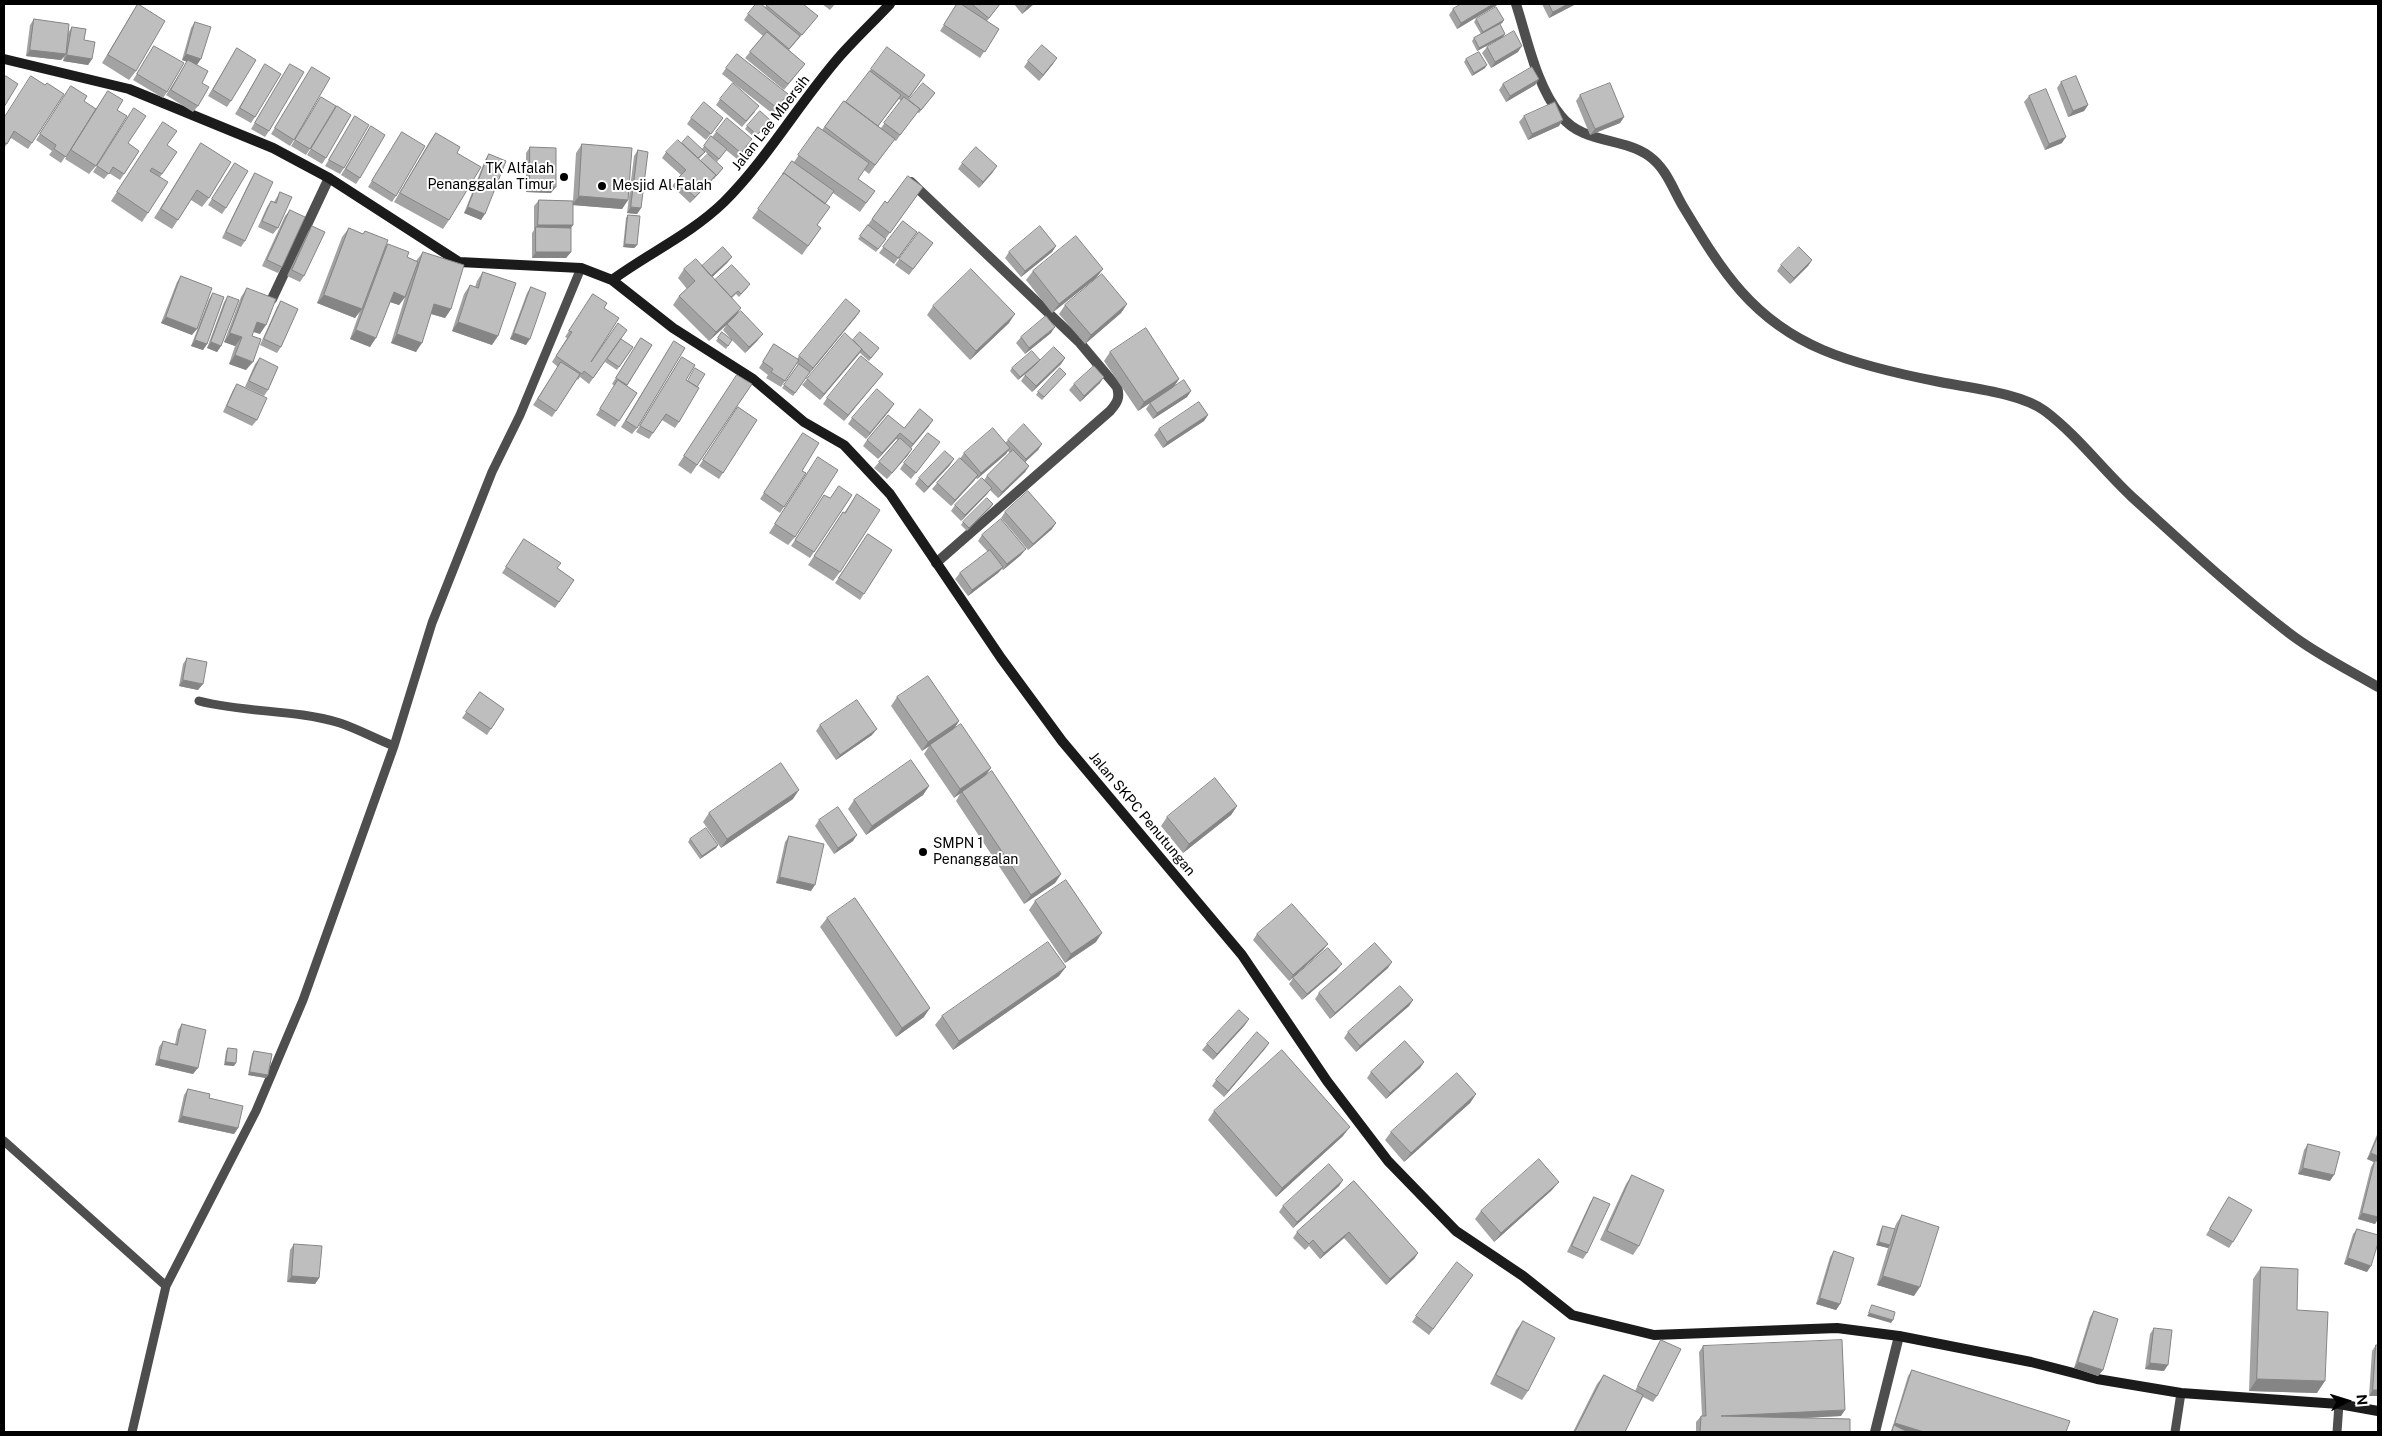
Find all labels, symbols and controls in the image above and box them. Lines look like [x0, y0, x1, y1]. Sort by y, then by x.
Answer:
street label: Jalan Lae Mbersih [729, 72, 813, 174]
place label: TK Alfalah Penanggalan Timur [428, 161, 554, 193]
marker: TK Alfalah Penanggalan Timur [558, 171, 570, 183]
place label: Mesjid Al Falah [612, 178, 712, 194]
marker: Mesjid Al Falah [596, 180, 608, 192]
street label: Jalan SKPC Penutungan [1085, 749, 1199, 879]
place label: SMPN 1 Penanggalan [933, 836, 1018, 869]
marker: SMPN 1 Penanggalan [917, 846, 929, 858]
north arrow [2322, 1376, 2372, 1426]
text: N [2353, 1394, 2370, 1406]

